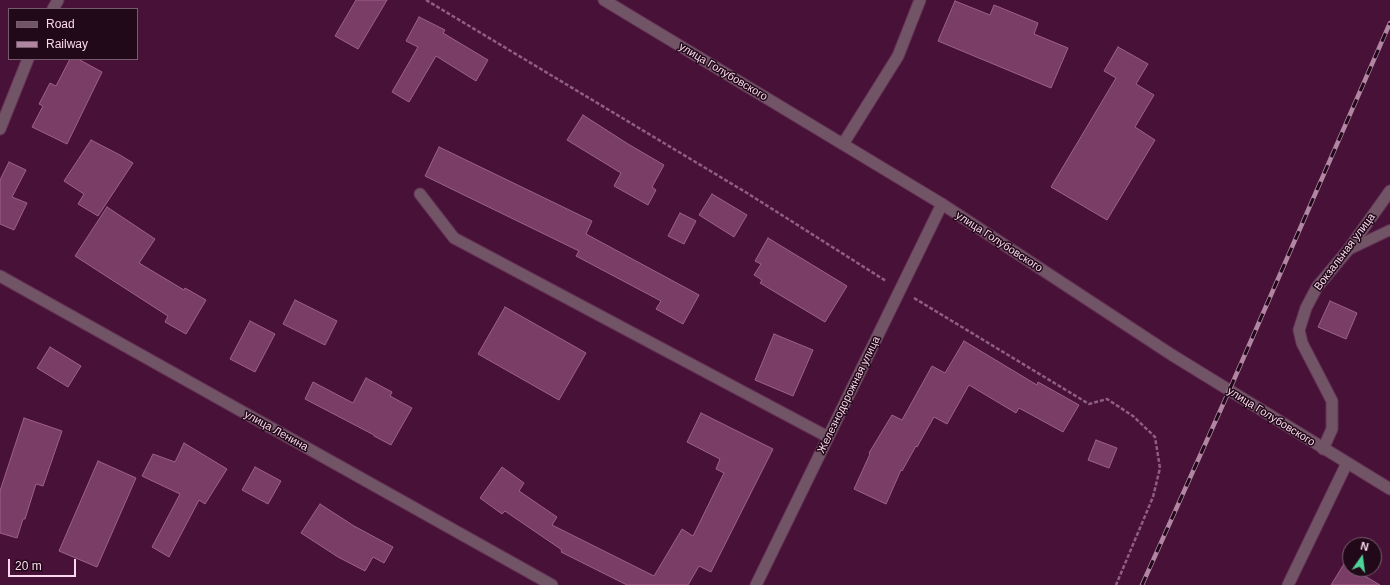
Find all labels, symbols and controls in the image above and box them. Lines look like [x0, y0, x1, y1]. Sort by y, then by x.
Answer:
legend [8, 8, 138, 60]
text: Road [46, 17, 75, 31]
text: Railway [46, 37, 88, 51]
street label: улица Голубовского [676, 40, 770, 104]
street label: улица Голубовского [953, 209, 1045, 275]
street label: Вокзальная улица [1312, 211, 1378, 293]
street label: Железнодорожная улица [815, 334, 883, 456]
street label: улица Голубовского [1225, 385, 1317, 449]
street label: улица Ленина [242, 408, 310, 454]
north arrow [1342, 537, 1382, 577]
text: N [1359, 540, 1370, 553]
scale bar [10, 551, 78, 577]
text: 20 m [15, 559, 42, 573]

